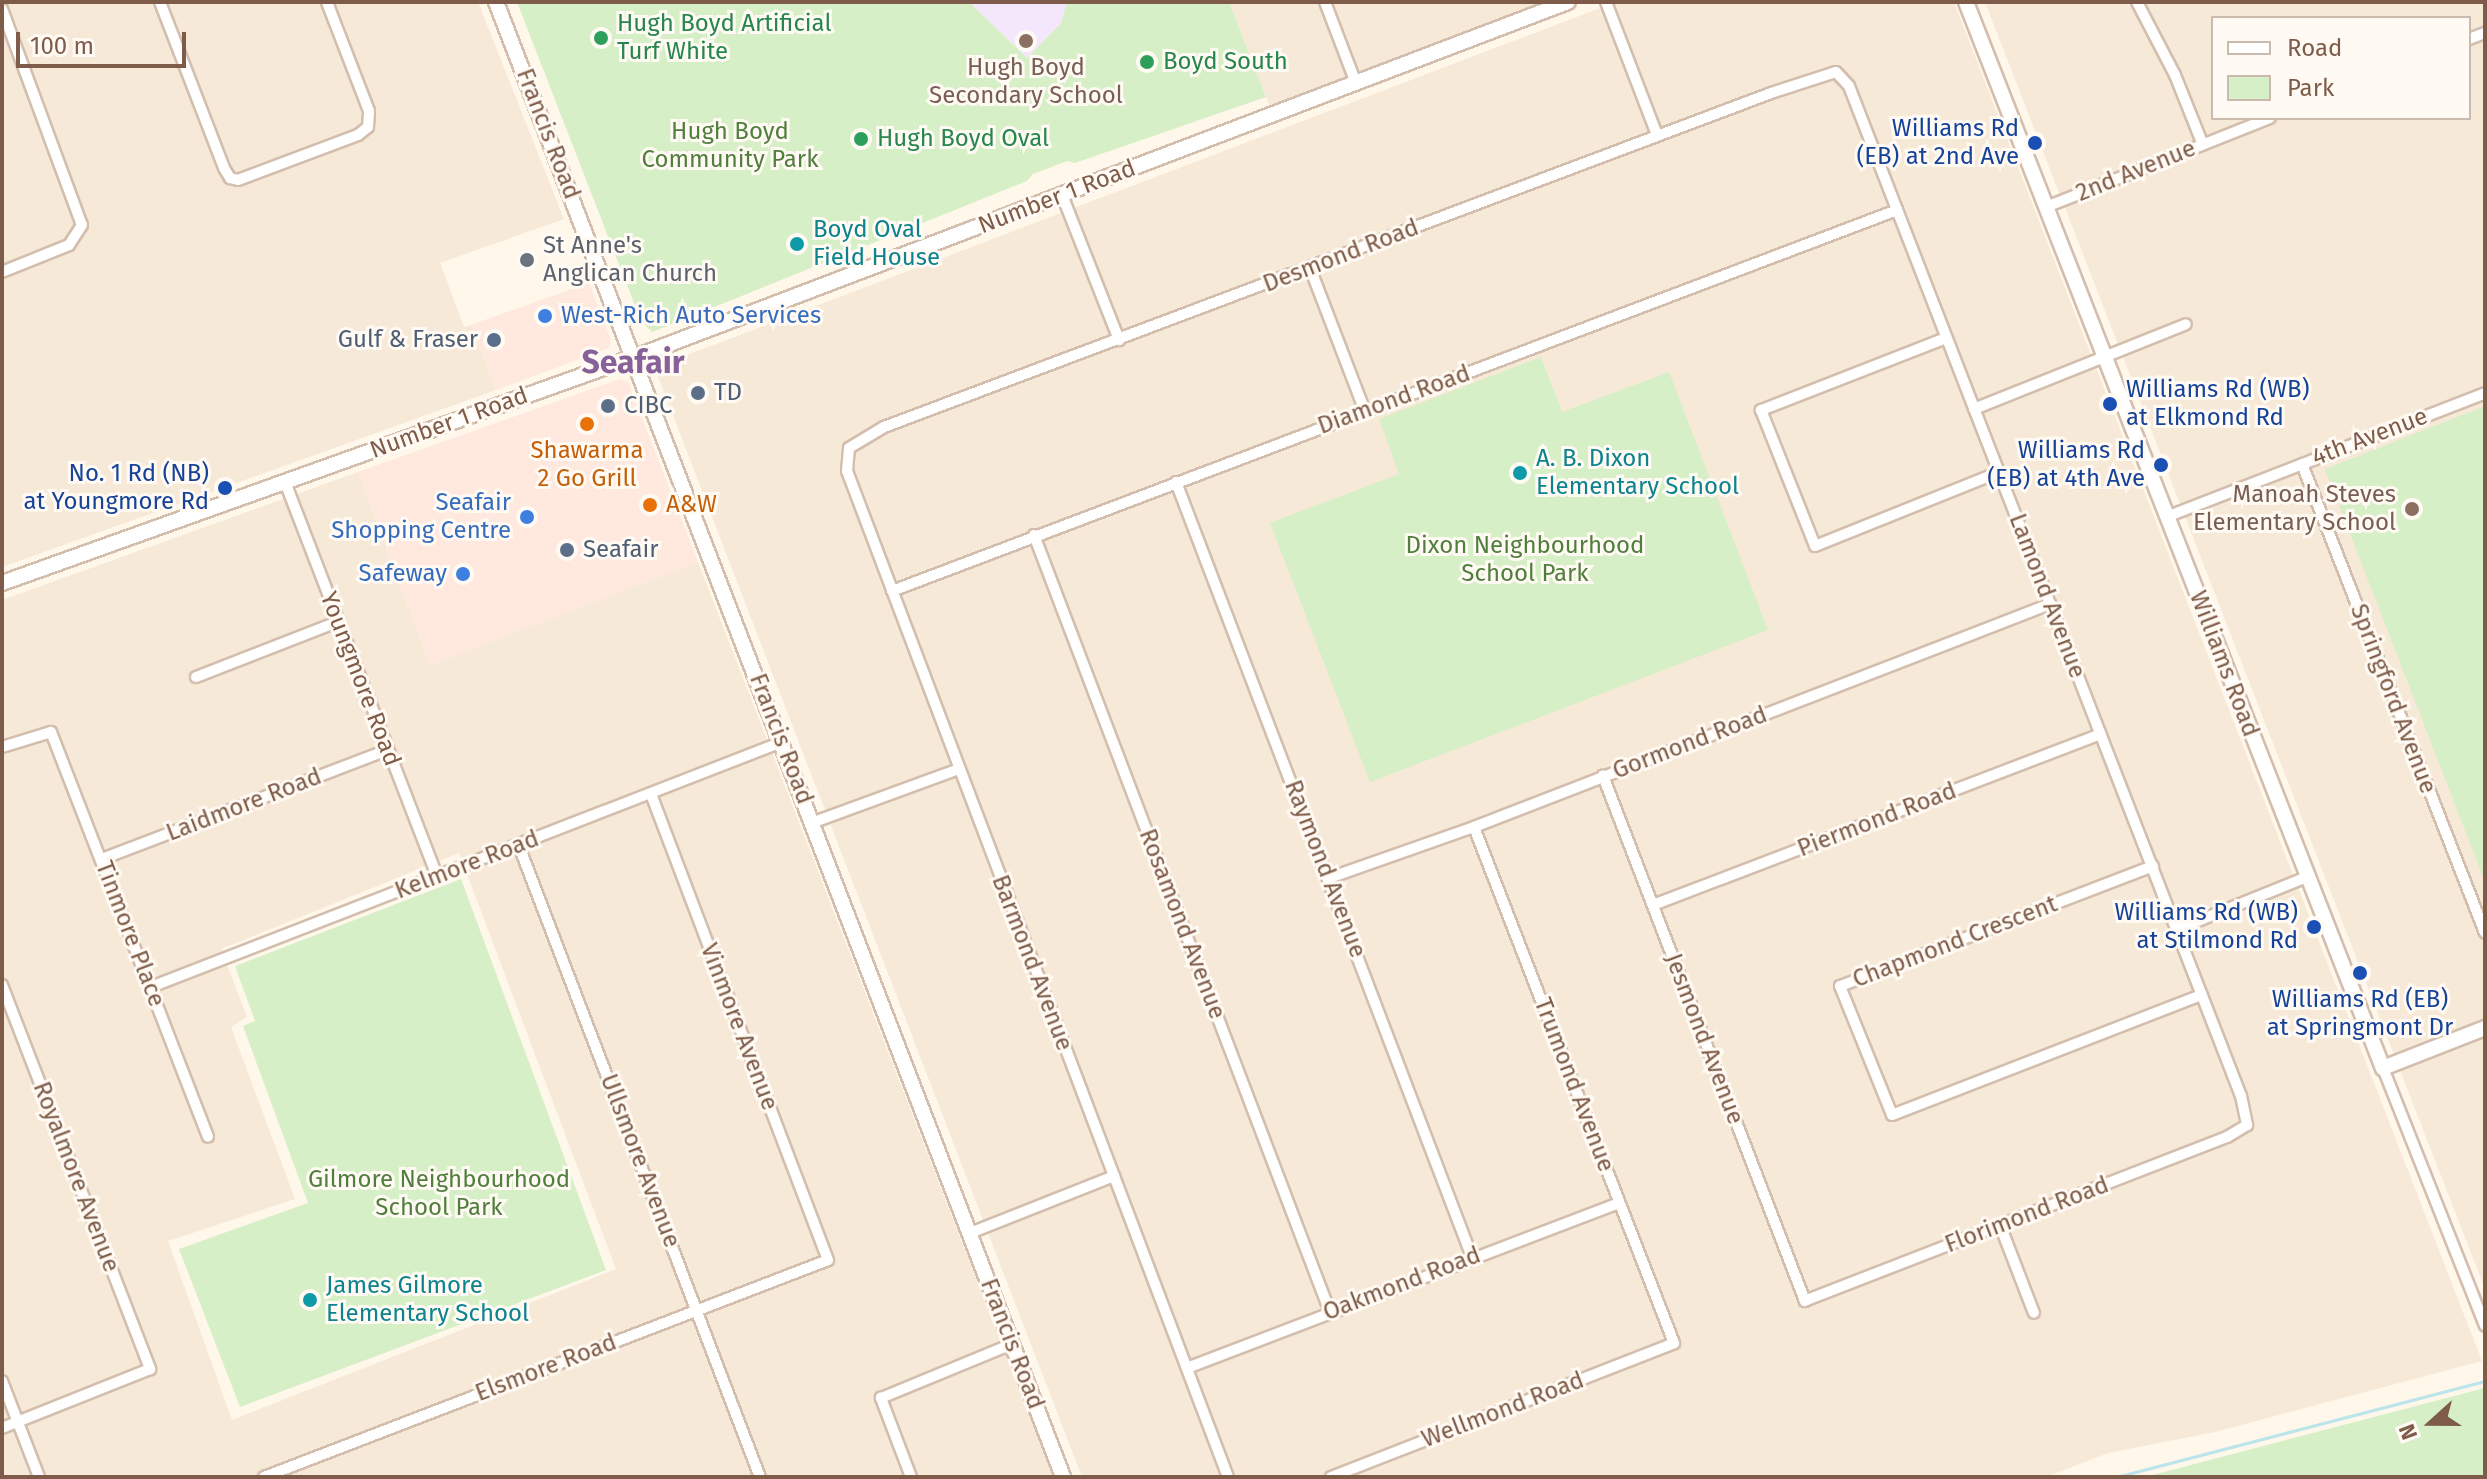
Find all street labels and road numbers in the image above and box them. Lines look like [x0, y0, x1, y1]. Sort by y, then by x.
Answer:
street label: Francis Road [510, 65, 586, 203]
street label: 2nd Avenue [2072, 134, 2200, 208]
street label: Number 1 Road [974, 154, 1140, 240]
street label: Desmond Road [1259, 213, 1423, 299]
street label: Diamond Road [1314, 359, 1474, 441]
street label: Number 1 Road [366, 381, 532, 465]
street label: 4th Avenue [2308, 402, 2432, 472]
street label: Lamond Avenue [2002, 510, 2092, 682]
street label: Williams Road [2183, 587, 2265, 741]
street label: Youngmore Road [314, 588, 406, 770]
street label: Springford Avenue [2344, 600, 2442, 798]
street label: Francis Road [743, 670, 819, 808]
street label: Gormond Road [1609, 700, 1771, 786]
street label: Laidmore Road [162, 762, 326, 848]
street label: Raymond Avenue [1278, 776, 1372, 962]
street label: Piermond Road [1794, 776, 1960, 864]
street label: Kelmore Road [391, 824, 543, 906]
street label: Rosamond Avenue [1133, 825, 1231, 1023]
street label: Tinmore Place [89, 857, 171, 1011]
street label: Barmond Avenue [985, 871, 1079, 1055]
street label: Chapmond Crescent [1849, 890, 2061, 994]
street label: Vinmore Avenue [694, 939, 784, 1115]
street label: Jesmond Avenue [1658, 950, 1750, 1128]
street label: Trumond Avenue [1528, 994, 1620, 1176]
street label: Ullsmore Avenue [594, 1070, 686, 1252]
street label: Royalmore Avenue [26, 1078, 126, 1276]
street label: Florimond Road [1941, 1171, 2113, 1259]
street label: Oakmond Road [1319, 1241, 1485, 1327]
street label: Francis Road [974, 1275, 1050, 1413]
street label: Elsmore Road [471, 1328, 621, 1408]
street label: Wellmond Road [1418, 1366, 1588, 1454]

